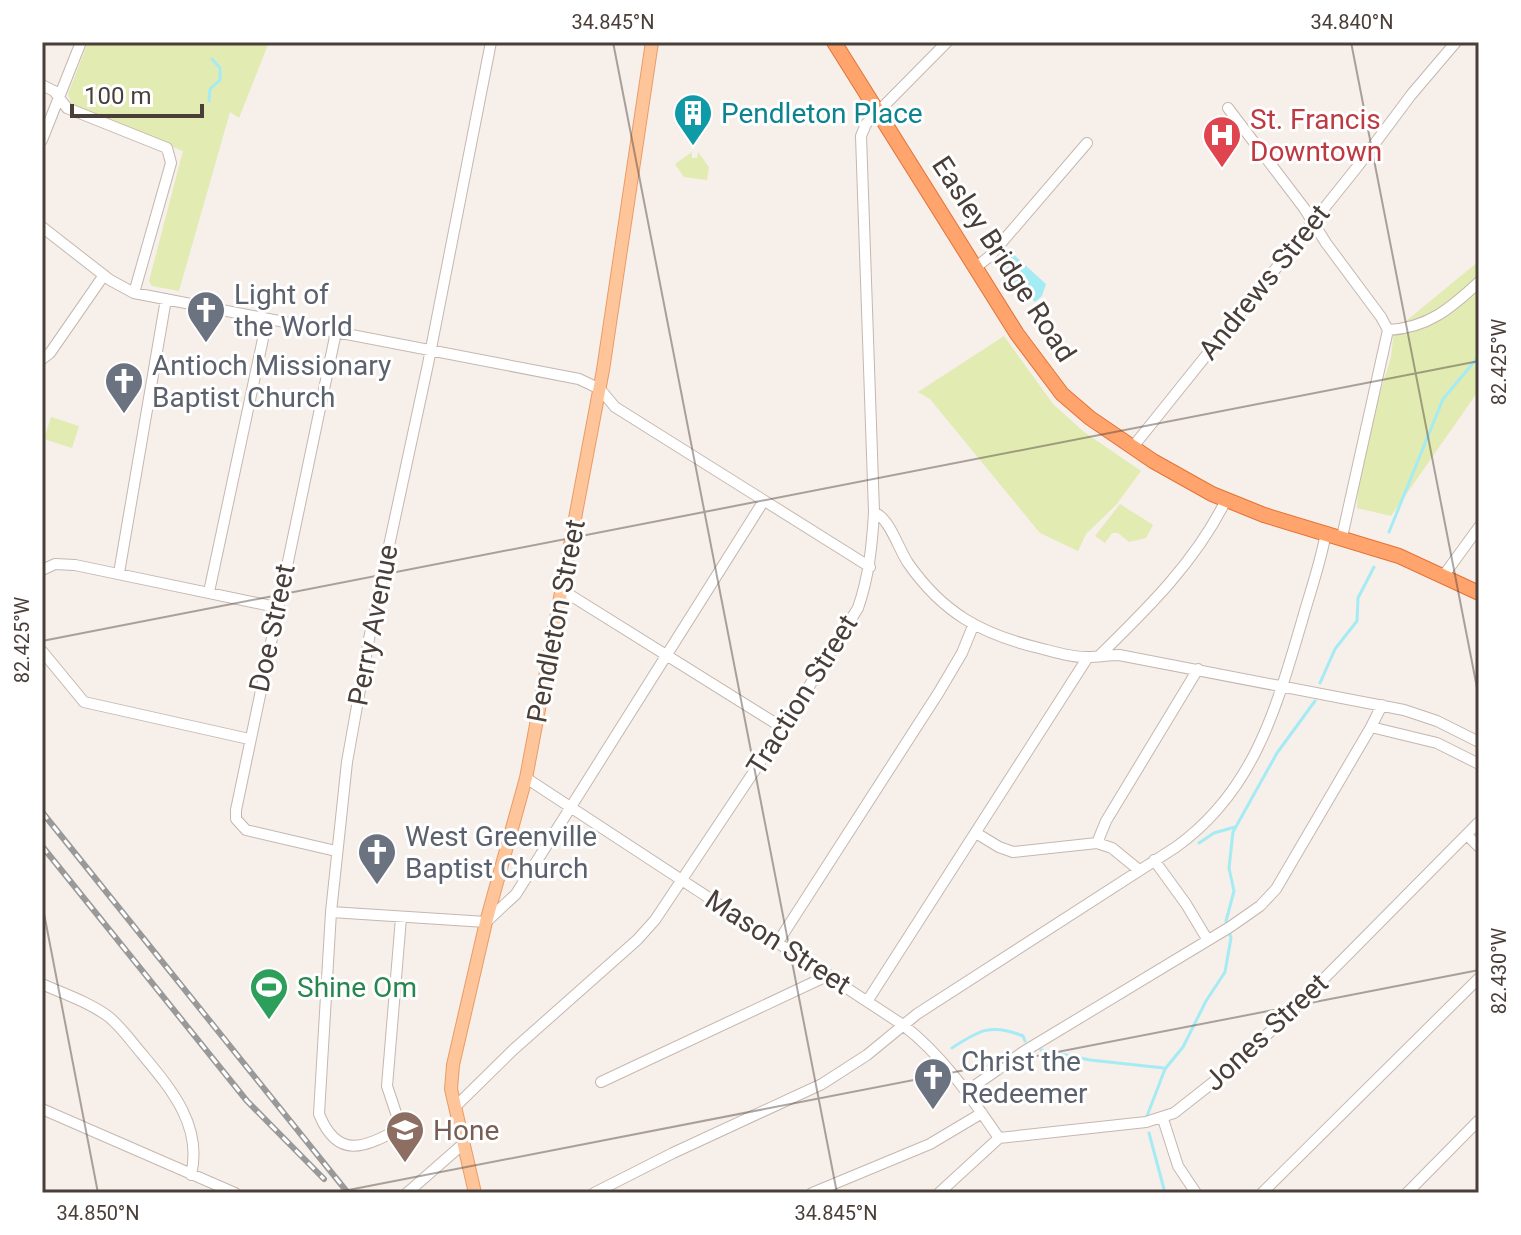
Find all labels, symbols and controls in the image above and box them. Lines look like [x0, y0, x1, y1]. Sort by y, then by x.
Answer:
text: 34.845°N [571, 10, 655, 34]
text: 34.840°N [1310, 10, 1394, 34]
scale bar [72, 68, 202, 118]
text: 100 m [84, 82, 151, 110]
building icon: Pendleton Place [672, 92, 714, 147]
place label: Pendleton Place [721, 97, 923, 130]
place label: St. Francis Downtown [1250, 103, 1382, 168]
hospital icon: St. Francis Downtown [1201, 114, 1243, 169]
street label: Easley Bridge Road [925, 150, 1083, 368]
street label: Andrews Street [1191, 198, 1337, 366]
place label: Light of the World [234, 278, 353, 343]
church icon: Light of the World [185, 289, 227, 344]
text: 82.425°W [1487, 318, 1511, 405]
place label: Antioch Missionary Baptist Church [152, 349, 391, 414]
church icon: Antioch Missionary Baptist Church [103, 360, 145, 415]
street label: Pendleton Street [520, 517, 592, 725]
street label: Perry Avenue [341, 542, 405, 708]
street label: Doe Street [242, 561, 302, 695]
text: 82.425°W [10, 596, 34, 683]
street label: Traction Street [740, 609, 864, 781]
place label: West Greenville Baptist Church [405, 820, 597, 885]
church icon: West Greenville Baptist Church [356, 831, 398, 886]
street label: Mason Street [699, 883, 857, 1001]
text: 82.430°W [1487, 927, 1511, 1014]
sports icon: Shine Om [248, 966, 290, 1021]
street label: Jones Street [1197, 966, 1335, 1098]
place label: Shine Om [297, 971, 417, 1004]
place label: Christ the Redeemer [961, 1045, 1088, 1110]
church icon: Christ the Redeemer [912, 1056, 954, 1111]
school or university icon: Hone [384, 1109, 426, 1164]
place label: Hone [433, 1114, 499, 1147]
text: 34.850°N [56, 1201, 140, 1225]
text: 34.845°N [794, 1201, 878, 1225]

